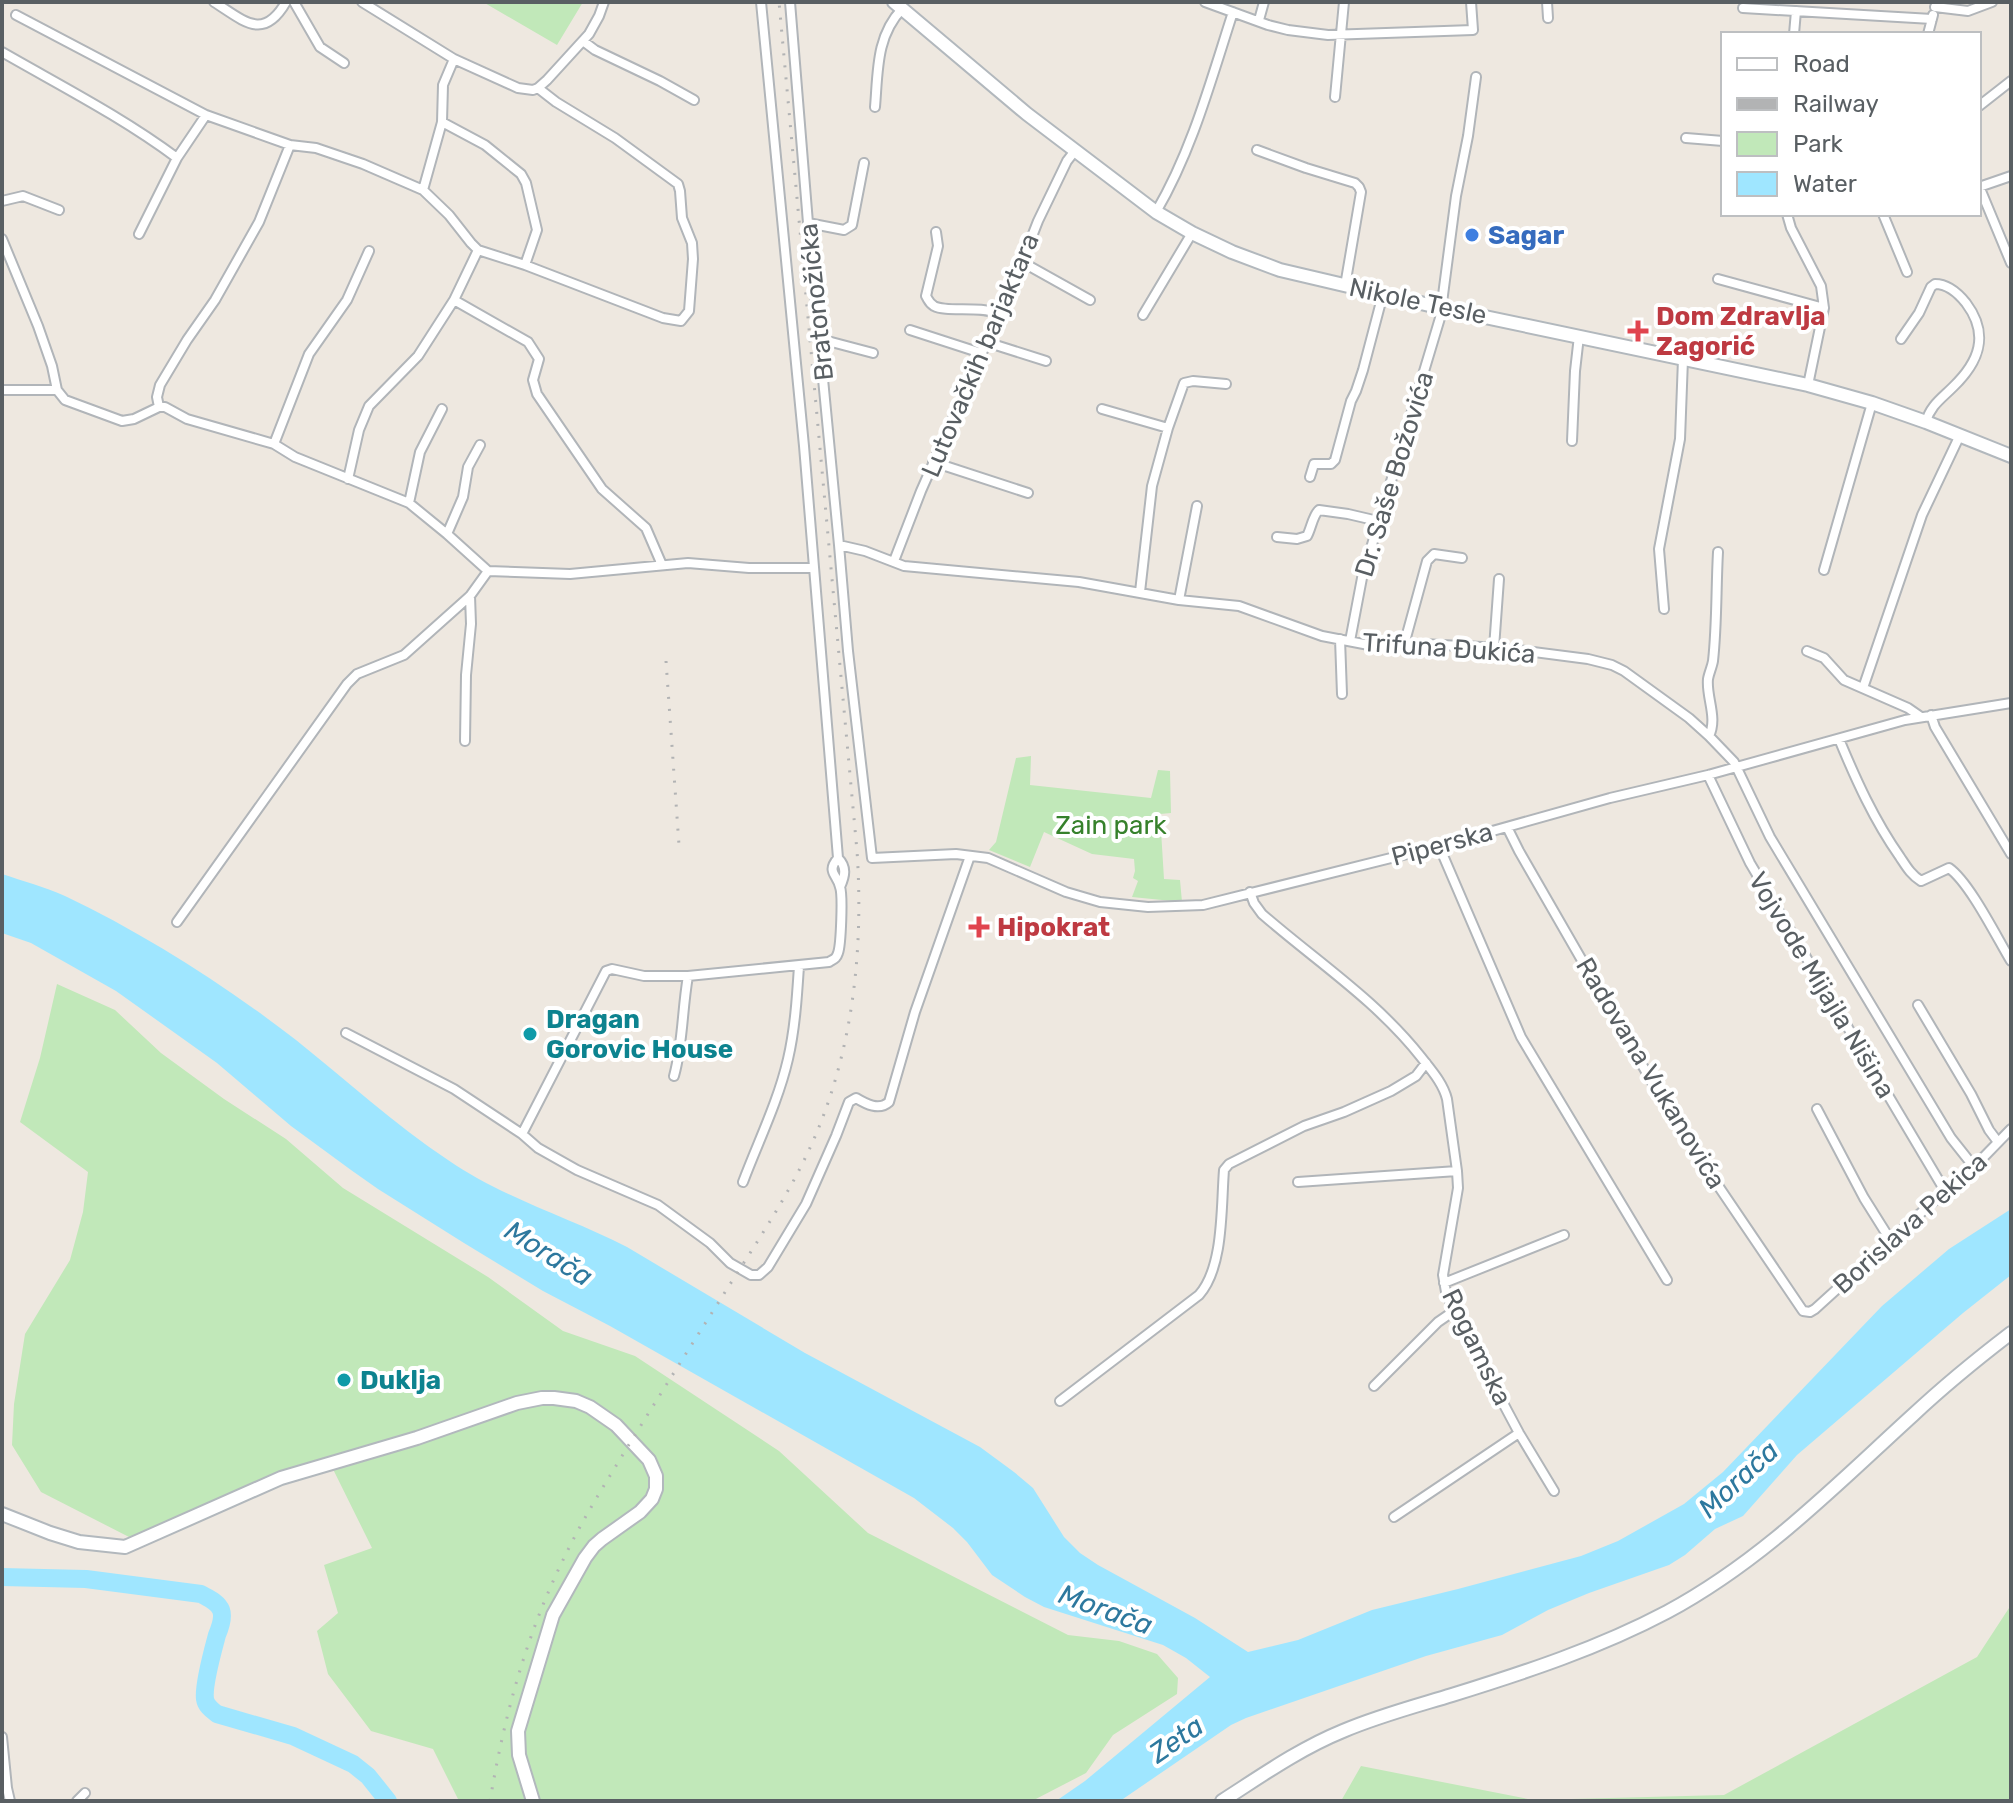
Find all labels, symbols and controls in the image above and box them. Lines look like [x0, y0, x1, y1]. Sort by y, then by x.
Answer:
legend [1721, 32, 1981, 216]
text: Road [1793, 50, 1850, 78]
text: Railway [1793, 90, 1879, 118]
text: Park [1793, 130, 1844, 158]
text: Water [1793, 170, 1857, 198]
place label: Sagar [1488, 220, 1564, 251]
street label: Bratonožićka [793, 222, 840, 382]
marker: Sagar [1463, 226, 1481, 244]
street label: Lutovačkih barjaktara [915, 229, 1046, 482]
street label: Nikole Tesle [1346, 272, 1490, 331]
place label: Dom Zdravlja Zagorić [1656, 301, 1826, 362]
marker: Dom Zdravlja Zagorić [1627, 320, 1649, 342]
street label: Dr. Saše Božovića [1349, 368, 1440, 581]
street label: Trifuna Đukića [1361, 627, 1537, 670]
park label: Zain park [1055, 810, 1167, 841]
street label: Piperska [1388, 816, 1496, 873]
street label: Vojvode Mijajla Nišina [1742, 867, 1901, 1104]
place label: Hipokrat [997, 912, 1110, 943]
marker: Hipokrat [968, 916, 990, 938]
street label: Radovana Vukanovića [1569, 952, 1732, 1194]
place label: Dragan Gorovic House [546, 1004, 733, 1065]
marker: Dragan Gorovic House [521, 1025, 539, 1043]
street label: Borislava Pekica [1827, 1146, 1994, 1301]
water label: Morača [499, 1214, 599, 1293]
street label: Rogamska [1435, 1284, 1518, 1410]
place label: Duklja [360, 1365, 441, 1396]
marker: Duklja [335, 1371, 353, 1389]
water label: Morača [1692, 1434, 1785, 1525]
water label: Morača [1054, 1577, 1157, 1642]
water label: Zeta [1142, 1709, 1210, 1770]

